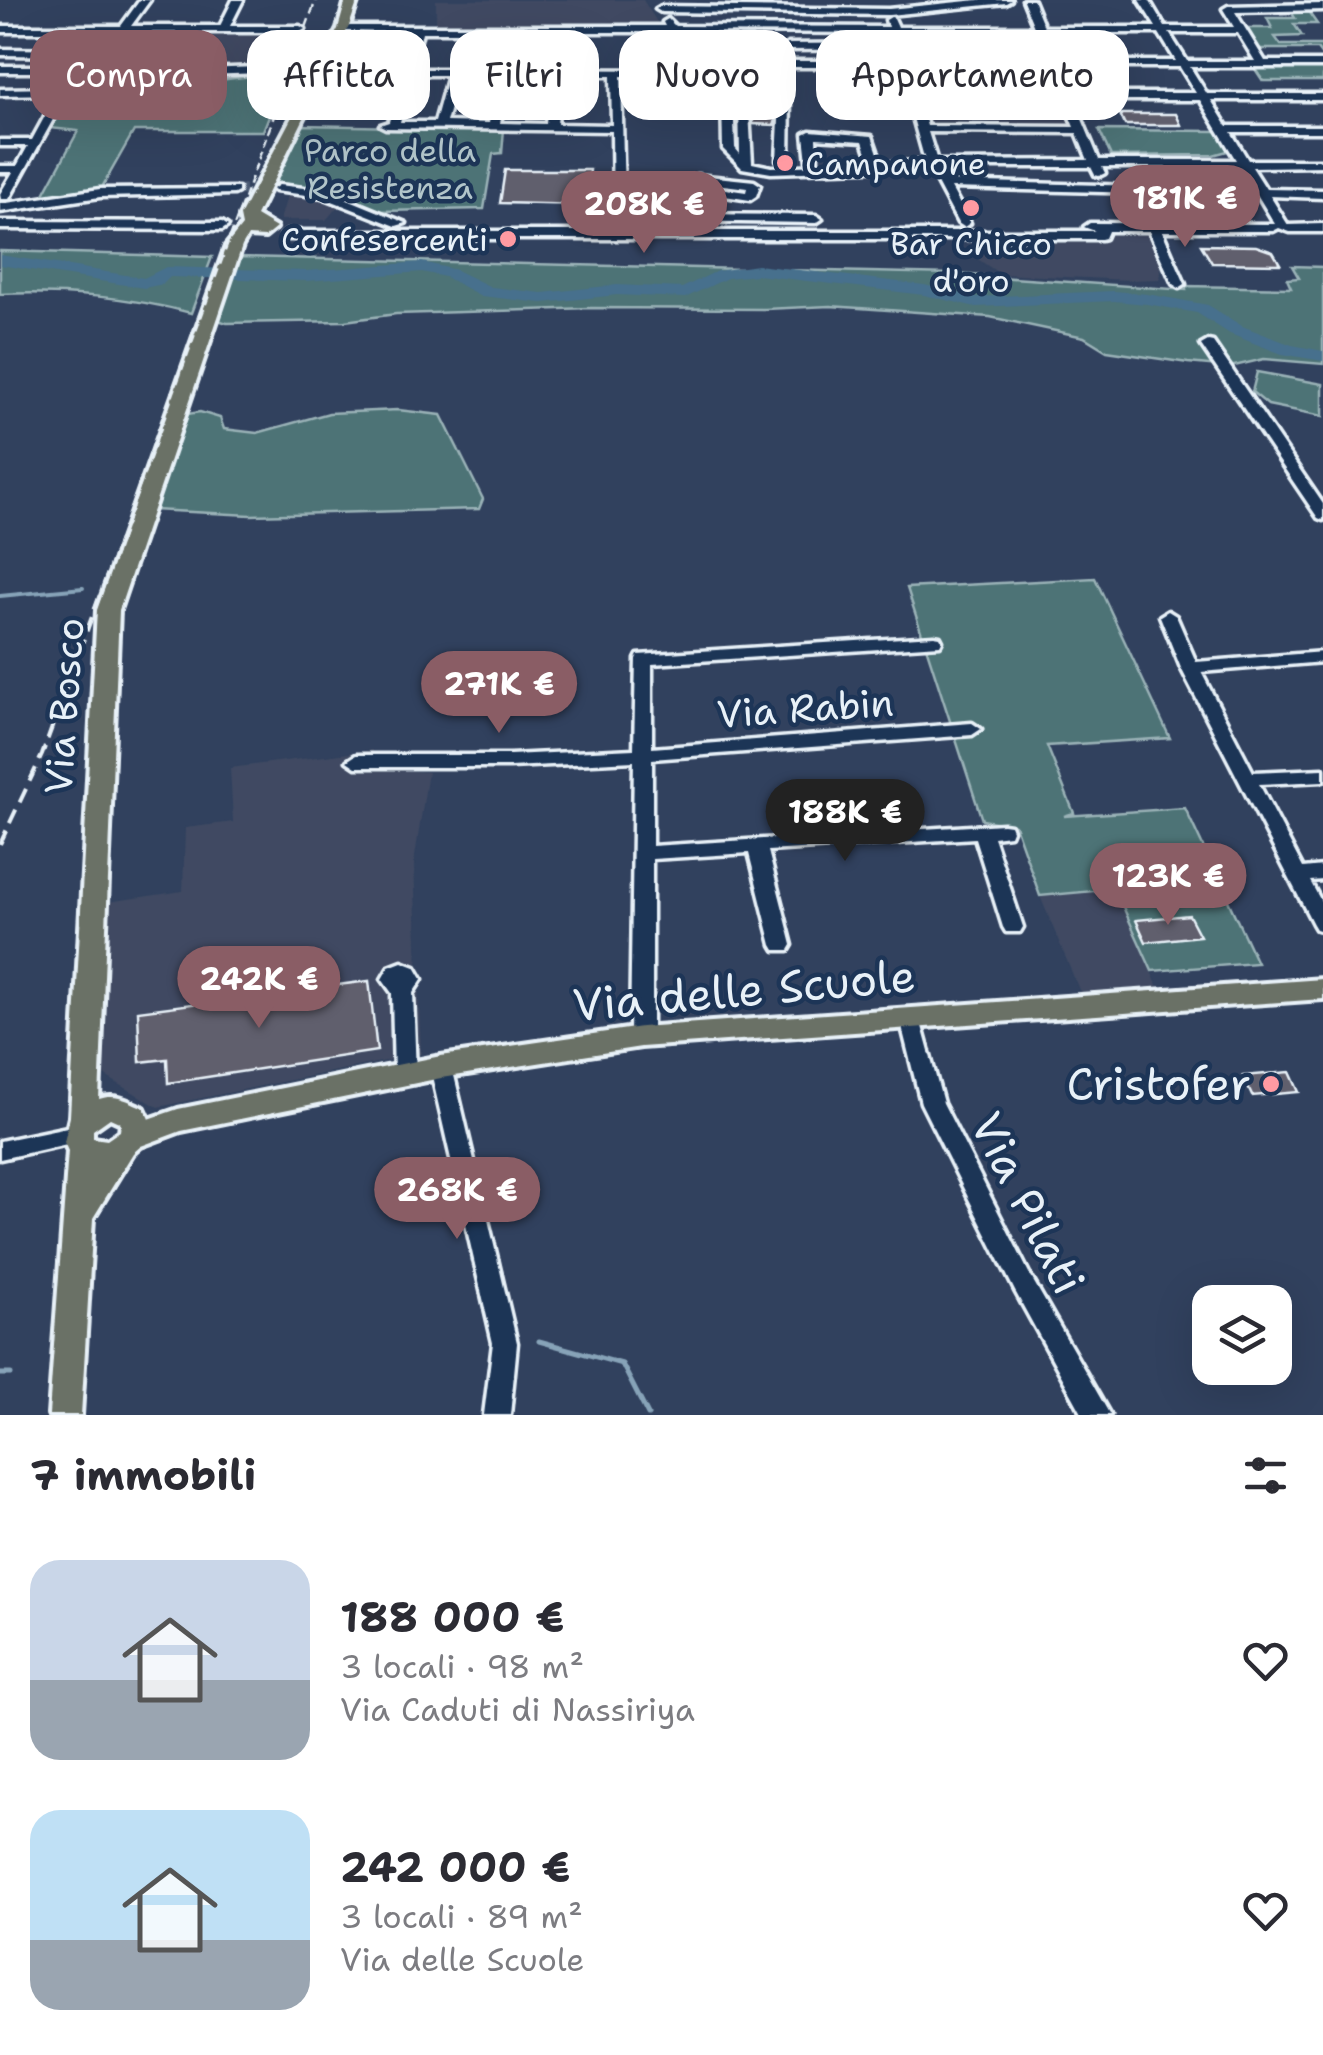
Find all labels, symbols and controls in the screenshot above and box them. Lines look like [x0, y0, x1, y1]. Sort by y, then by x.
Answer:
chip: Compra [30, 30, 227, 120]
chip: Affitta [247, 30, 430, 120]
chip: Filtri [450, 30, 599, 120]
chip: Nuovo [619, 30, 796, 120]
chip: Appartamento [816, 30, 1129, 120]
park label: Parco della Resistenza [304, 129, 476, 209]
place label: Campanone [805, 142, 986, 185]
marker: Campanone [774, 152, 796, 174]
pin: 181K € [1104, 165, 1266, 250]
pin: 208K € [563, 171, 725, 256]
text: 181K € [1132, 176, 1238, 219]
text: 208K € [583, 182, 705, 225]
marker: Bar Chicco d'oro [960, 197, 982, 219]
place label: Confesercenti [281, 218, 488, 261]
place label: Bar Chicco d'oro [890, 222, 1052, 302]
marker: Confesercenti [497, 228, 519, 250]
street label: Via Bosco [32, 616, 96, 796]
pin: 271K € [418, 651, 580, 736]
text: 271K € [443, 662, 555, 705]
street label: Via Rabin [715, 676, 895, 740]
pin: 188K € [764, 779, 926, 864]
text: 188K € [788, 790, 902, 833]
pin: 123K € [1087, 843, 1249, 928]
text: 123K € [1111, 854, 1225, 897]
street label: Via delle Scuole [570, 945, 918, 1035]
pin: 242K € [178, 946, 340, 1031]
text: 242K € [199, 957, 319, 1000]
place label: Cristofer [1066, 1054, 1251, 1114]
marker: Cristofer [1260, 1073, 1282, 1095]
street label: Via Pilati [957, 1102, 1099, 1304]
pin: 268K € [376, 1157, 538, 1242]
text: 268K € [396, 1168, 518, 1211]
map controls [1192, 1285, 1292, 1385]
button: layers [1192, 1285, 1292, 1385]
text: 7 immobili [30, 1447, 256, 1503]
icon: filters [1238, 1448, 1293, 1503]
text: 188 000 € [340, 1589, 564, 1645]
icon: home [110, 1600, 230, 1720]
icon: heart [1238, 1633, 1293, 1688]
text: 3 locali · 98 m² [340, 1645, 584, 1688]
text: Via Caduti di Nassiriya [340, 1688, 695, 1731]
text: 242 000 € [340, 1839, 571, 1895]
icon: home [110, 1850, 230, 1970]
icon: heart [1238, 1883, 1293, 1938]
text: 3 locali · 89 m² [340, 1895, 583, 1938]
text: Via delle Scuole [340, 1938, 584, 1981]

